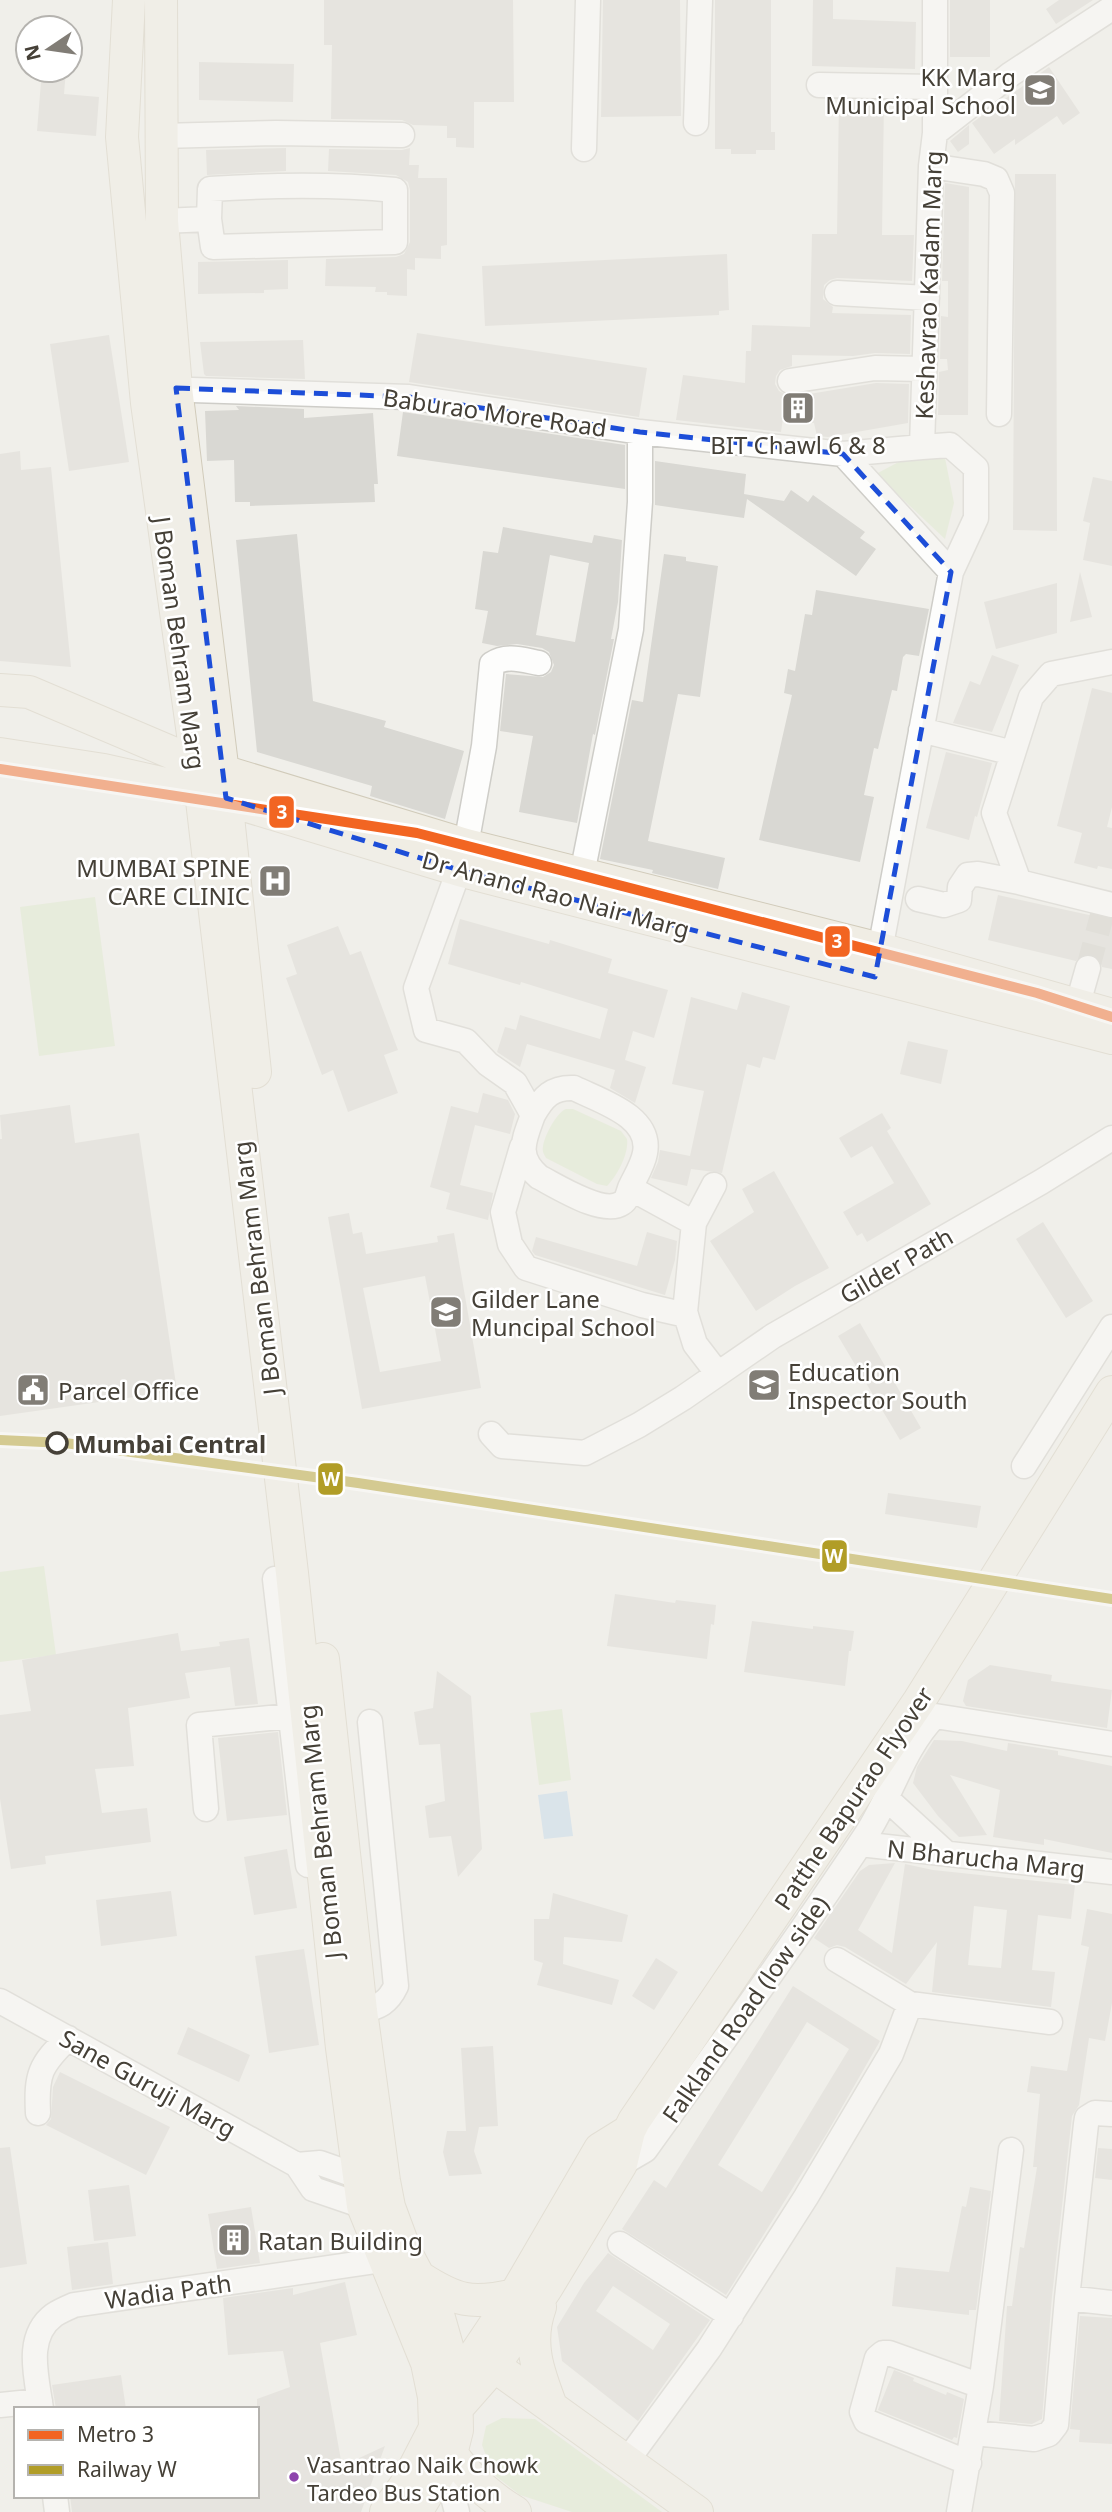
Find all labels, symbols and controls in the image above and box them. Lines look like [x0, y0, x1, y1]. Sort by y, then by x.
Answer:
north arrow [14, 14, 84, 84]
text: N [18, 42, 47, 63]
place label: KK Marg Municipal School [825, 60, 1016, 121]
school or university icon: KK Marg Municipal School [1021, 71, 1059, 109]
street label: Keshavrao Kadam Marg [907, 150, 949, 420]
street label: Baburao More Road [381, 380, 609, 444]
building icon: BIT Chawl 6 & 8 [779, 389, 817, 427]
place label: BIT Chawl 6 & 8 [710, 428, 886, 461]
street label: J Boman Behram Marg [146, 512, 214, 772]
line badge: 3 [268, 795, 295, 829]
text: 3 [277, 799, 288, 825]
street label: Dr Anand Rao Nair Marg [418, 842, 694, 946]
place label: MUMBAI SPINE CARE CLINIC [76, 851, 250, 912]
hospital icon: MUMBAI SPINE CARE CLINIC [256, 862, 294, 900]
line badge: 3 [824, 925, 851, 958]
text: 3 [832, 928, 843, 954]
street label: J Boman Behram Marg [224, 1139, 288, 1399]
street label: Gilder Path [833, 1219, 959, 1311]
place label: Gilder Lane Muncipal School [471, 1282, 656, 1343]
school or university icon: Gilder Lane Muncipal School [427, 1293, 465, 1331]
place label: Education Inspector South [788, 1355, 968, 1416]
school or university icon: Education Inspector South [745, 1366, 783, 1404]
public building icon: Parcel Office [14, 1371, 52, 1409]
place label: Parcel Office [58, 1374, 199, 1407]
place label: Mumbai Central [74, 1427, 266, 1460]
marker: Mumbai Central [46, 1432, 68, 1454]
line badge: W [317, 1462, 344, 1496]
text: W [322, 1466, 341, 1492]
line badge: W [821, 1539, 848, 1573]
text: W [825, 1543, 844, 1569]
street label: Patthe Bapurao Flyover [766, 1680, 940, 1916]
street label: J Boman Behram Marg [290, 1703, 350, 1963]
street label: N Bharucha Marg [885, 1831, 1087, 1885]
street label: Falkland Road (low side) [654, 1889, 836, 2129]
street label: Sane Guruji Marg [54, 2021, 242, 2145]
building icon: Ratan Building [215, 2221, 253, 2259]
place label: Ratan Building [258, 2224, 423, 2257]
street label: Wadia Path [103, 2266, 233, 2316]
legend [14, 2407, 259, 2498]
text: Metro 3 [77, 2420, 154, 2448]
place label: Vasantrao Naik Chowk Tardeo Bus Station [307, 2449, 538, 2507]
text: Railway W [77, 2455, 177, 2483]
marker: Vasantrao Naik Chowk Tardeo Bus Station [287, 2470, 301, 2484]

